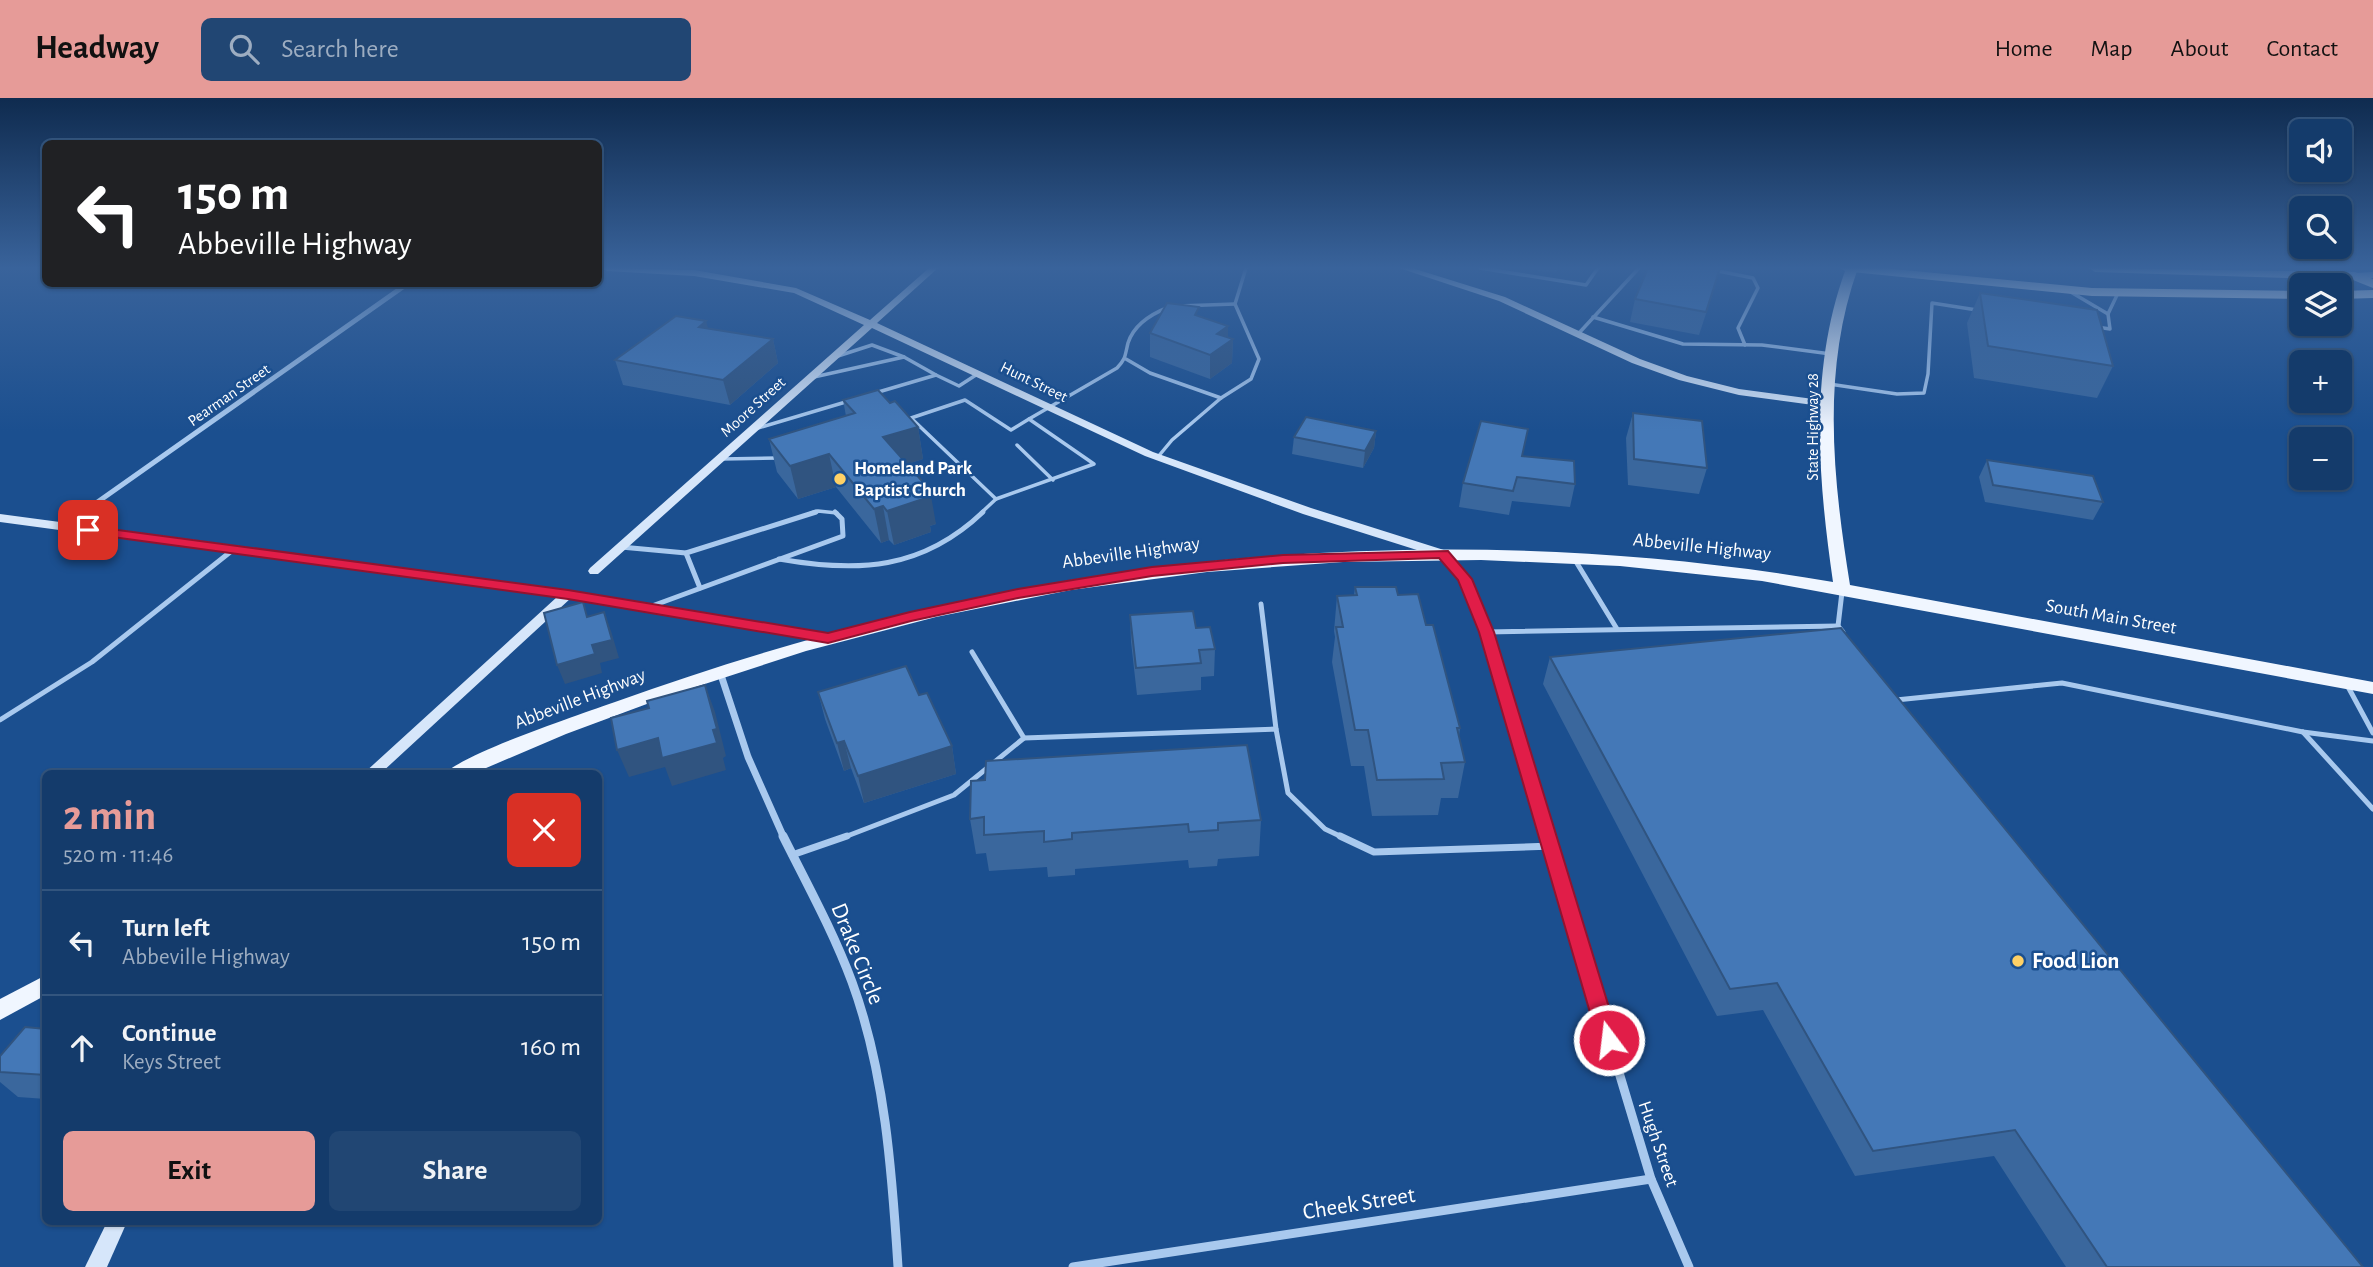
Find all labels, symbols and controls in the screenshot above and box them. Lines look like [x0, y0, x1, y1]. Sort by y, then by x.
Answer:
search box [201, 18, 691, 81]
icon: search [225, 30, 263, 68]
text: Headway [35, 32, 159, 65]
text: Search here [281, 36, 399, 62]
text: Home [1995, 37, 2053, 61]
text: Map [2091, 37, 2133, 61]
text: About [2171, 37, 2228, 61]
text: Contact [2266, 37, 2338, 61]
map controls [2289, 119, 2352, 490]
button: sound [2289, 119, 2352, 182]
icon: left [63, 168, 154, 259]
text: 150 m [178, 170, 289, 219]
button: search [2289, 196, 2352, 259]
text: Abbeville Highway [178, 228, 412, 260]
button: layers [2289, 273, 2352, 336]
button: + [2289, 350, 2352, 413]
street label: Hunt Street [998, 359, 1070, 405]
street label: Pearman Street [185, 361, 273, 429]
street label: State Highway 28 [1805, 373, 1822, 481]
street label: Moore Street [718, 374, 788, 440]
button: − [2289, 427, 2352, 490]
place label: Homeland Park Baptist Church [854, 459, 973, 500]
marker: Homeland Park Baptist Church [832, 471, 848, 487]
pin [58, 500, 118, 560]
icon: arrive [69, 511, 107, 549]
street label: Abbeville Highway [1632, 530, 1772, 564]
street label: Abbeville Highway [1061, 534, 1201, 572]
street label: South Main Street [2044, 596, 2178, 638]
street label: Abbeville Highway [512, 665, 648, 733]
button: close [507, 793, 581, 867]
text: 2 min [63, 795, 156, 837]
text: 520 m · 11:46 [63, 844, 173, 867]
street label: Drake Circle [826, 900, 888, 1008]
text: Turn left [122, 915, 210, 941]
icon: left [63, 924, 101, 962]
text: 150 m [522, 929, 581, 955]
text: Abbeville Highway [122, 946, 290, 969]
place label: Food Lion [2032, 950, 2120, 973]
marker: Food Lion [2010, 953, 2026, 969]
position arrow [1572, 1003, 1646, 1077]
text: Continue [122, 1020, 217, 1046]
icon: ahead [63, 1029, 101, 1067]
text: 160 m [521, 1034, 581, 1060]
text: Keys Street [122, 1051, 221, 1074]
street label: Hugh Street [1634, 1099, 1682, 1189]
button: Exit [63, 1131, 315, 1211]
button: Share [329, 1131, 581, 1211]
street label: Cheek Street [1301, 1184, 1418, 1224]

